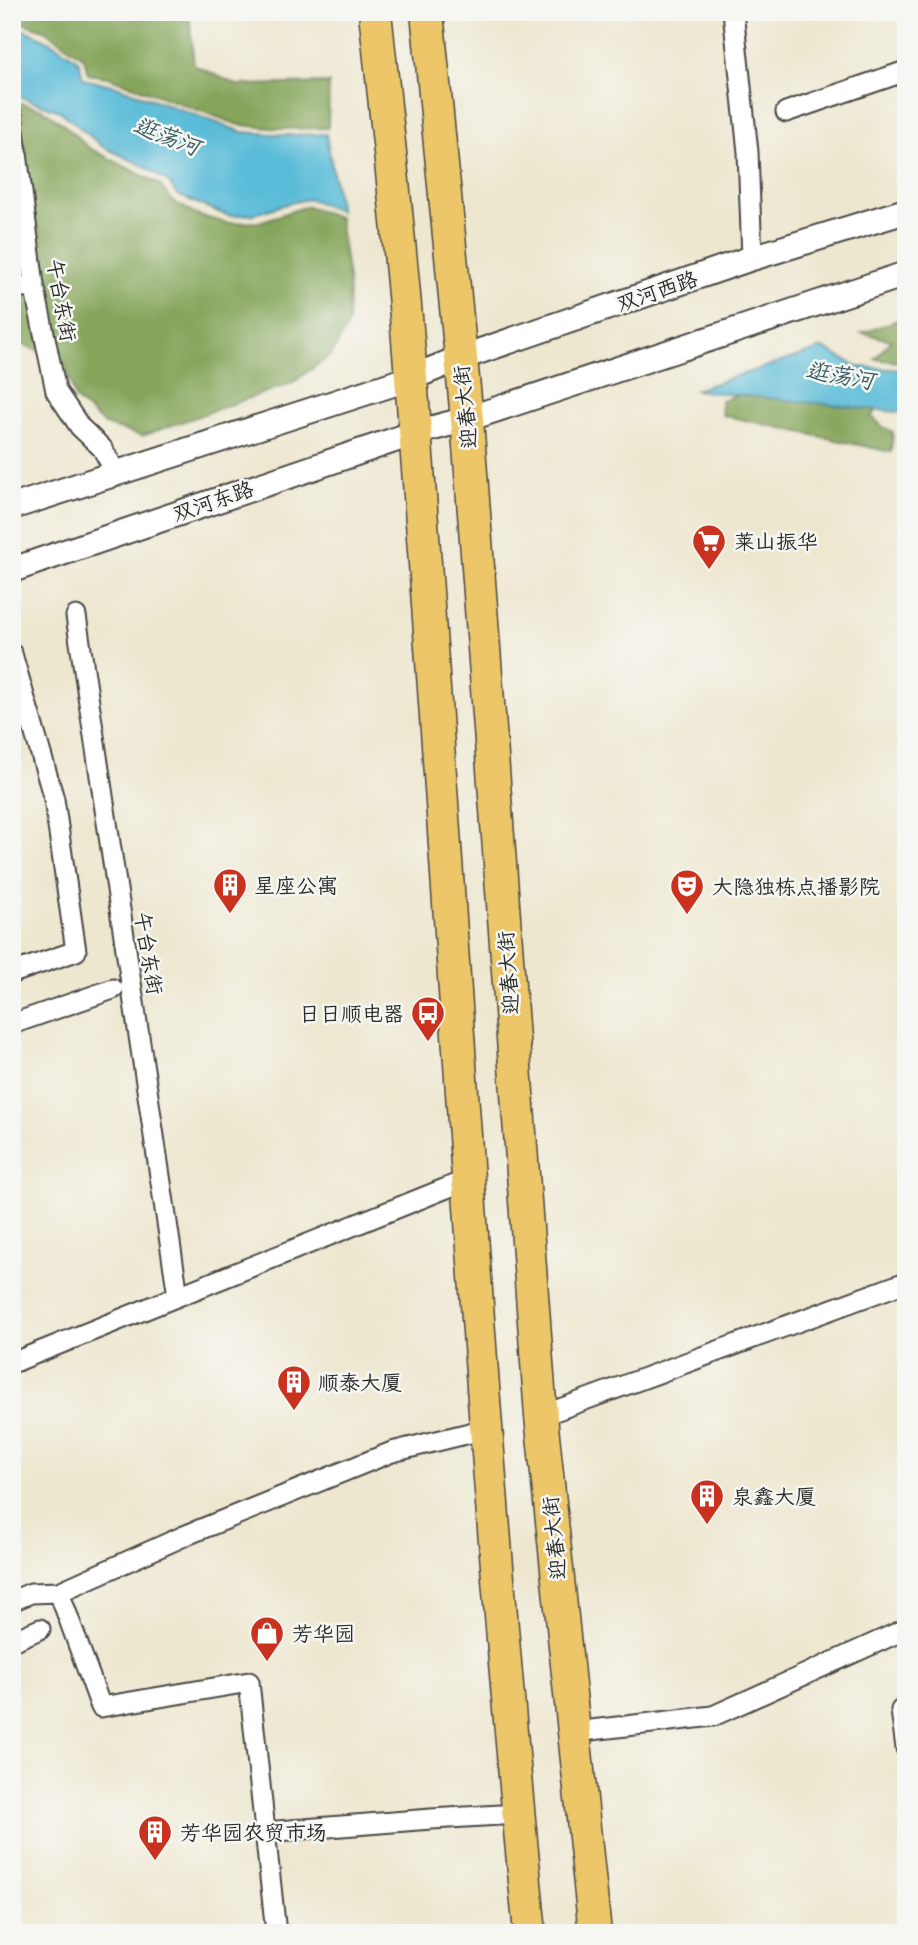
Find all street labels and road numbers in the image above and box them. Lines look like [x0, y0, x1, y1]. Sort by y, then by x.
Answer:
street label: 午台东街 [42, 256, 82, 344]
street label: 双河西路 [613, 266, 701, 316]
street label: 迎春大街 [448, 364, 482, 450]
street label: 双河东路 [169, 476, 257, 526]
street label: 午台东街 [130, 910, 168, 996]
street label: 迎春大街 [493, 930, 523, 1016]
street label: 迎春大街 [537, 1495, 571, 1581]

